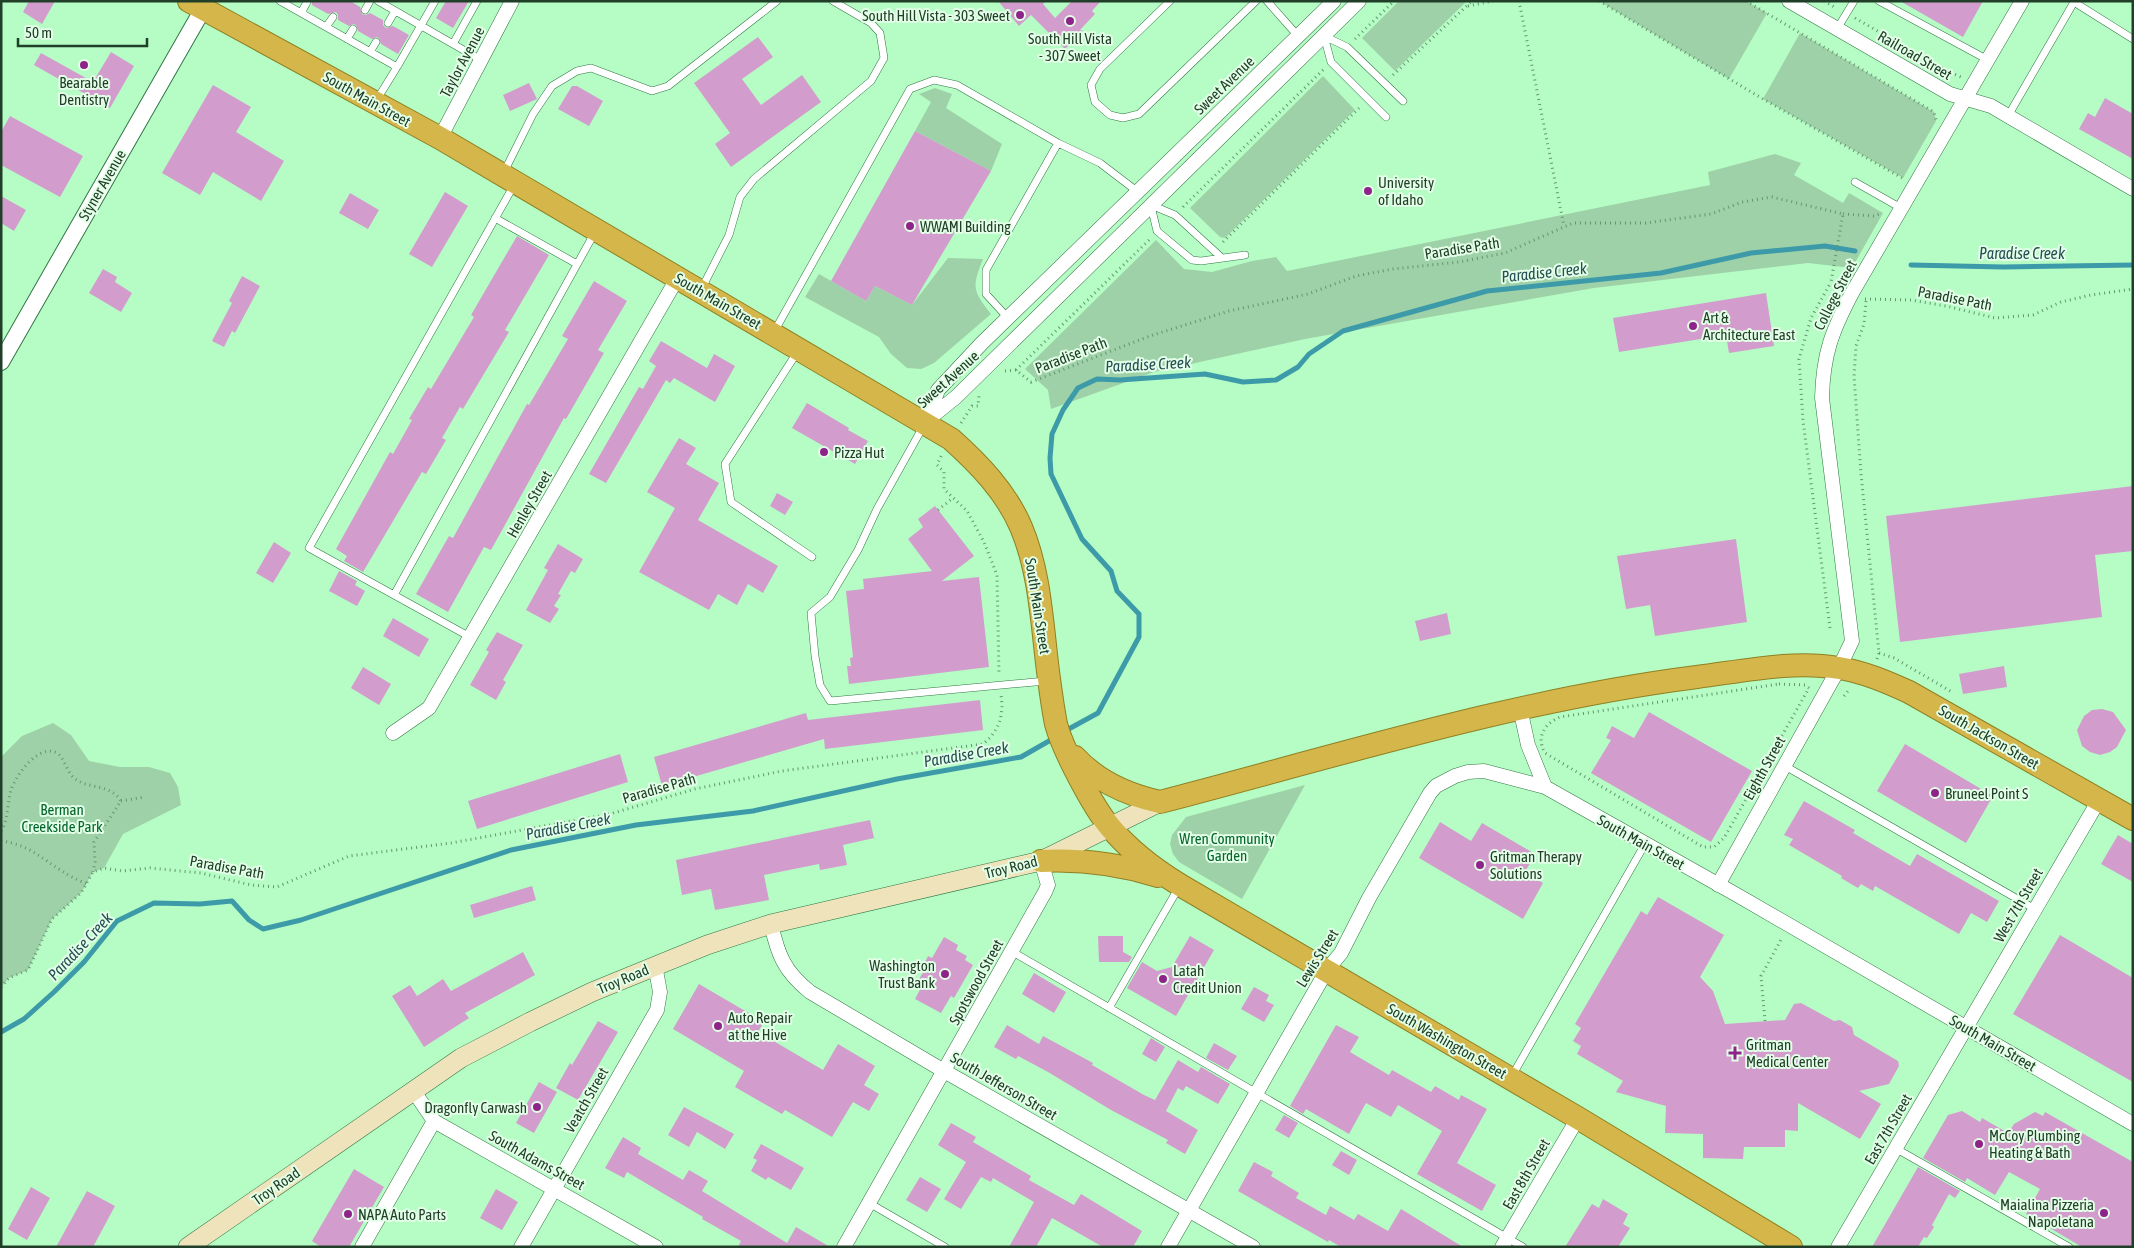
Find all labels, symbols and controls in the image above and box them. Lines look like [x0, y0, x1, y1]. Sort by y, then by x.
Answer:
place label: South Hill Vista - 303 Sweet [862, 7, 1010, 24]
marker: South Hill Vista - 303 Sweet [1014, 9, 1026, 21]
scale bar [18, 15, 146, 47]
marker: South Hill Vista - 307 Sweet [1064, 15, 1076, 27]
text: 50 m [25, 24, 52, 41]
street label: Taylor Avenue [436, 24, 488, 100]
street label: Railroad Street [1875, 27, 1955, 83]
place label: South Hill Vista - 307 Sweet [1028, 30, 1112, 64]
street label: Sweet Avenue [1191, 52, 1258, 118]
marker: Bearable Dentistry [78, 59, 90, 71]
street label: South Main Street [320, 68, 414, 130]
place label: Bearable Dentistry [59, 74, 109, 108]
street label: Styner Avenue [75, 146, 129, 223]
place label: University of Idaho [1378, 174, 1434, 208]
marker: University of Idaho [1362, 185, 1374, 197]
place label: WWAMI Building [920, 218, 1011, 235]
marker: WWAMI Building [904, 220, 916, 232]
street label: Paradise Path [1423, 234, 1501, 262]
water label: Paradise Creek [1979, 244, 2066, 262]
street label: College Street [1810, 257, 1860, 333]
water label: Paradise Creek [1500, 258, 1589, 285]
street label: South Main Street [672, 269, 764, 333]
street label: Paradise Path [1916, 282, 1994, 314]
place label: Art & Architecture East [1703, 309, 1795, 343]
marker: Art & Architecture East [1687, 320, 1699, 332]
street label: Paradise Path [1033, 334, 1109, 376]
street label: Sweet Avenue [914, 347, 982, 411]
water label: Paradise Creek [1105, 353, 1192, 375]
place label: Pizza Hut [834, 444, 885, 461]
marker: Pizza Hut [818, 446, 830, 458]
street label: Henley Street [503, 468, 555, 540]
street label: South Main Street [1022, 557, 1054, 655]
street label: South Jackson Street [1936, 701, 2042, 773]
street label: Eighth Street [1740, 733, 1788, 803]
water label: Paradise Creek [922, 738, 1011, 770]
street label: Paradise Path [620, 769, 698, 807]
place label: Bruneel Point S [1945, 785, 2028, 802]
marker: Bruneel Point S [1929, 787, 1941, 799]
park label: Berman Creekside Park [21, 801, 103, 835]
water label: Paradise Creek [524, 809, 613, 843]
street label: South Main Street [1594, 811, 1688, 873]
park label: Wren Community Garden [1179, 830, 1275, 864]
place label: Gritman Therapy Solutions [1490, 848, 1582, 882]
street label: Paradise Path [188, 852, 266, 882]
street label: Troy Road [983, 852, 1039, 882]
marker: Gritman Therapy Solutions [1474, 859, 1486, 871]
street label: West 7th Street [1990, 865, 2046, 945]
water label: Paradise Creek [44, 908, 117, 984]
street label: Lewis Street [1293, 926, 1341, 990]
street label: Spotswood Street [946, 936, 1006, 1028]
place label: Washington Trust Bank [869, 957, 935, 991]
street label: Troy Road [595, 961, 651, 997]
place label: Latah Credit Union [1173, 962, 1242, 996]
marker: Washington Trust Bank [939, 968, 951, 980]
marker: Latah Credit Union [1157, 973, 1169, 985]
street label: South Washington Street [1384, 1000, 1510, 1082]
place label: Auto Repair at the Hive [728, 1009, 793, 1043]
street label: South Main Street [1947, 1011, 2039, 1075]
marker: Auto Repair at the Hive [712, 1020, 724, 1032]
place label: Gritman Medical Center [1746, 1036, 1829, 1070]
marker: Gritman Medical Center [1728, 1046, 1742, 1060]
street label: South Jefferson Street [948, 1049, 1060, 1123]
street label: Veatch Street [560, 1064, 612, 1136]
street label: East 7th Street [1861, 1091, 1915, 1167]
place label: Dragonfly Carwash [424, 1099, 527, 1116]
marker: Dragonfly Carwash [531, 1101, 543, 1113]
street label: South Adams Street [486, 1127, 588, 1193]
place label: McCoy Plumbing Heating & Bath [1989, 1127, 2081, 1161]
street label: East 8th Street [1499, 1136, 1553, 1212]
marker: McCoy Plumbing Heating & Bath [1973, 1138, 1985, 1150]
street label: Troy Road [249, 1164, 303, 1208]
place label: Maialina Pizzeria Napoletana [2000, 1196, 2094, 1230]
place label: NAPA Auto Parts [358, 1206, 446, 1223]
marker: Maialina Pizzeria Napoletana [2098, 1207, 2110, 1219]
marker: NAPA Auto Parts [342, 1208, 354, 1220]

